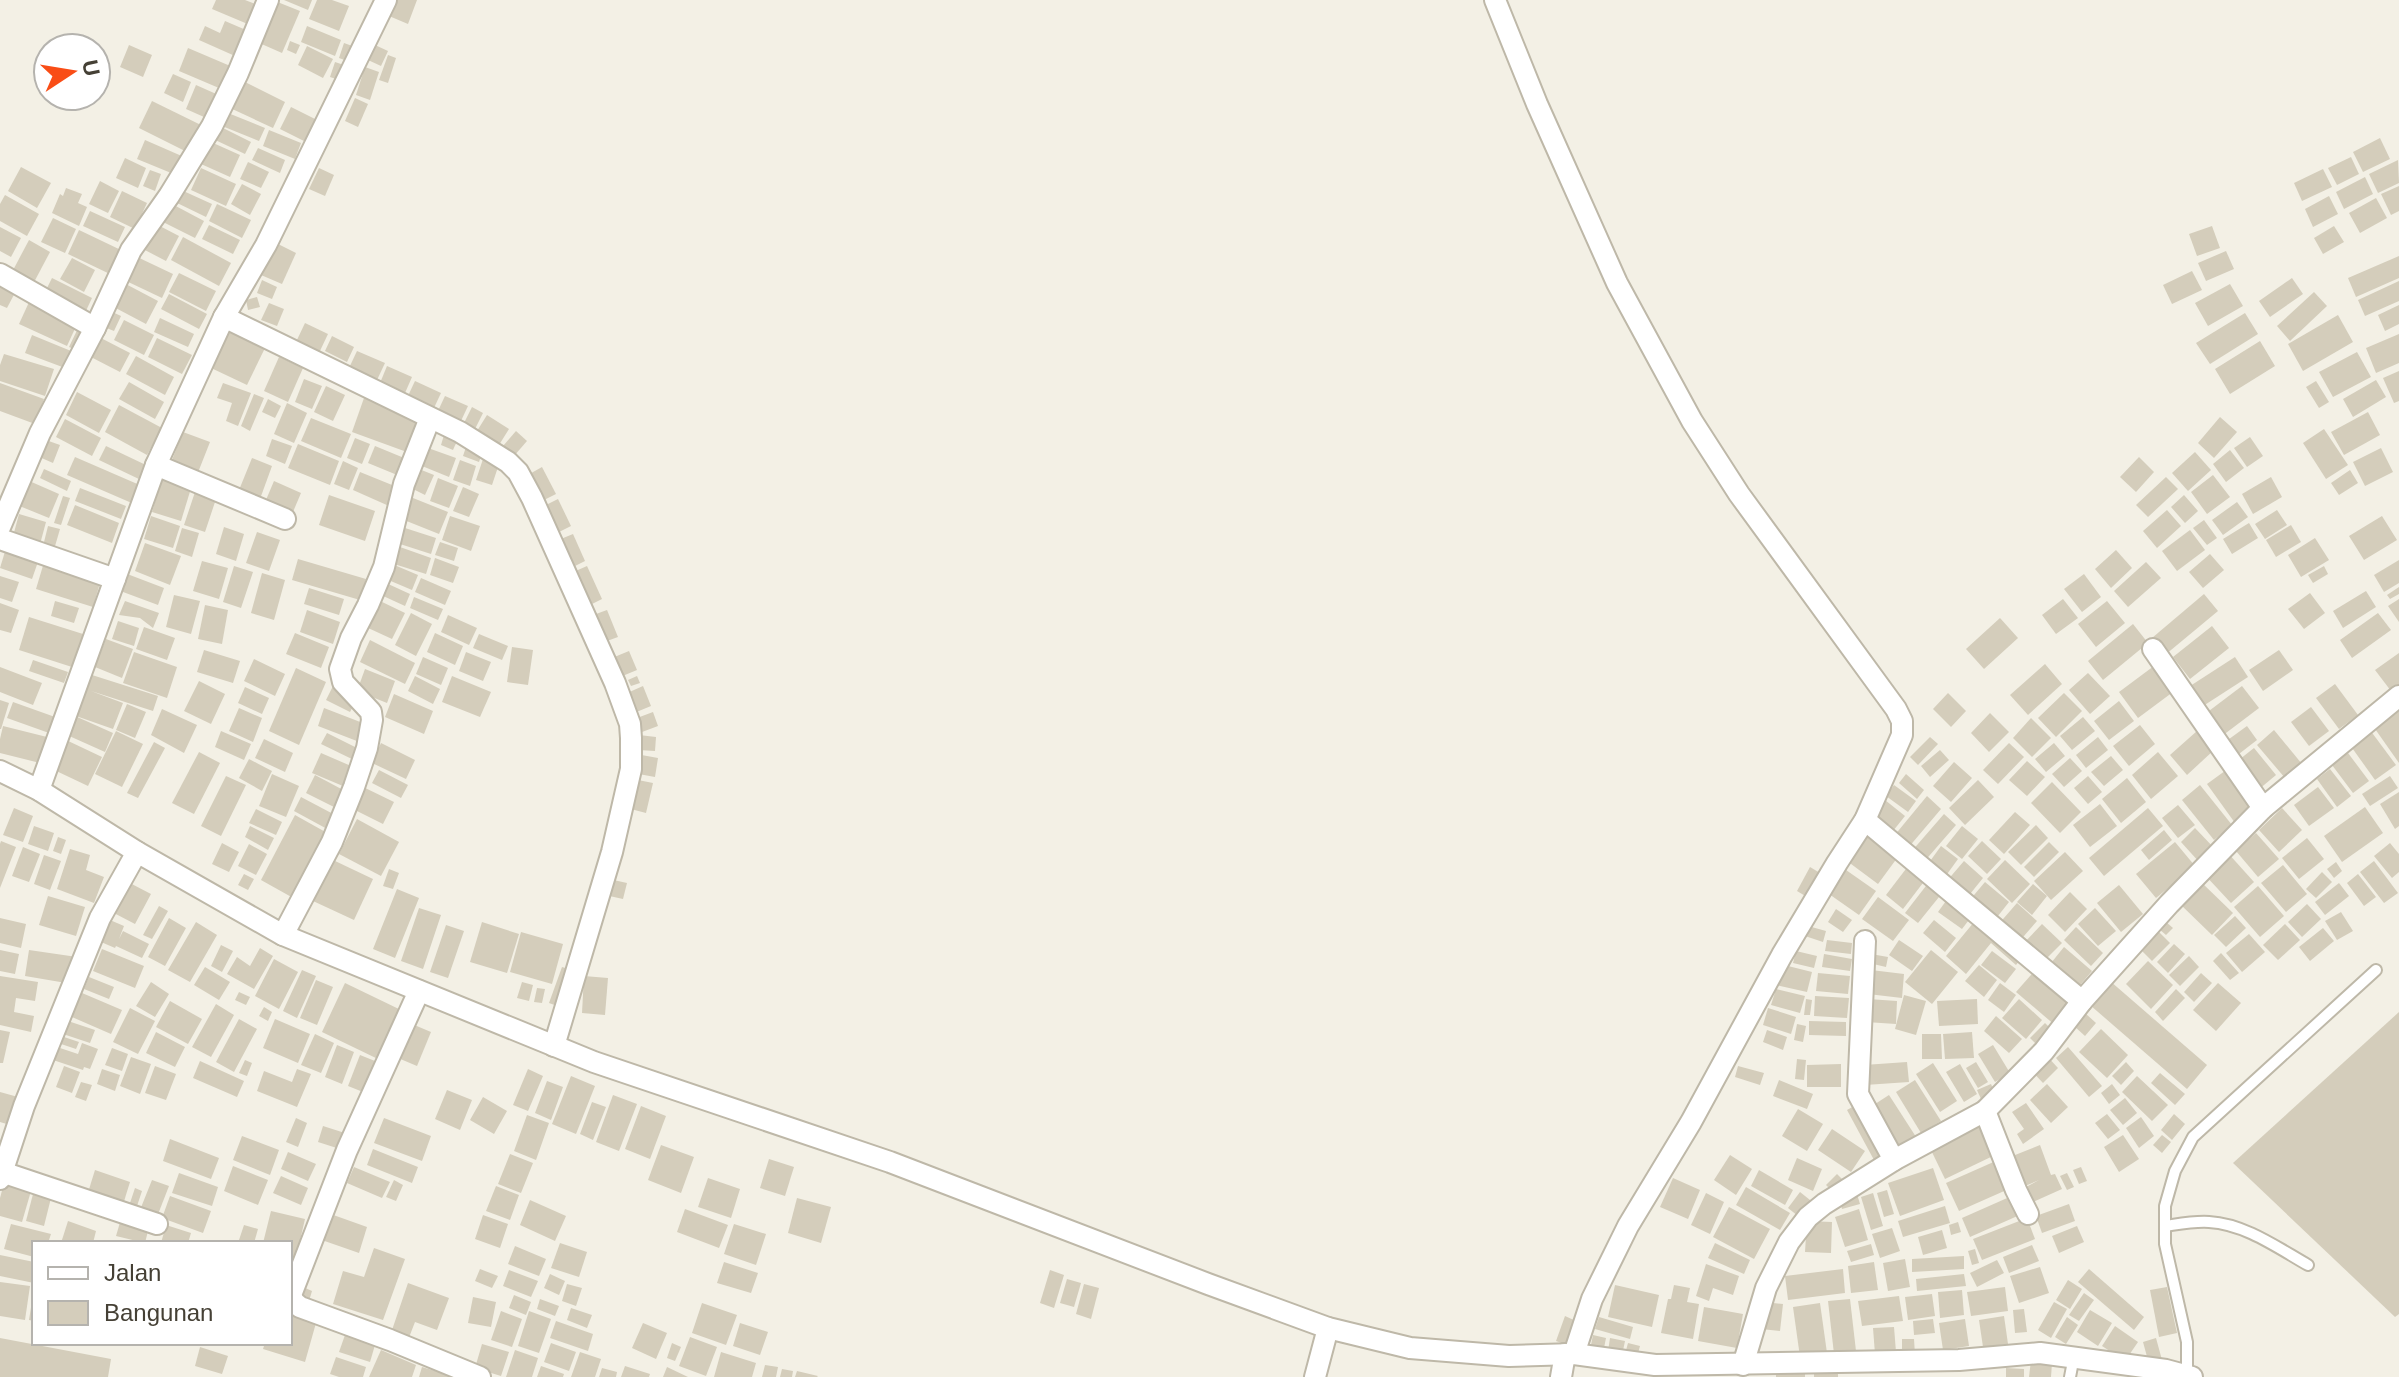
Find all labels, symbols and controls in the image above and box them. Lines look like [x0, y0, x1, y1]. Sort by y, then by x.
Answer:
north arrow [32, 32, 112, 112]
text: U [77, 58, 105, 78]
legend [32, 1241, 292, 1345]
text: Jalan [104, 1259, 161, 1286]
text: Bangunan [104, 1299, 213, 1326]

